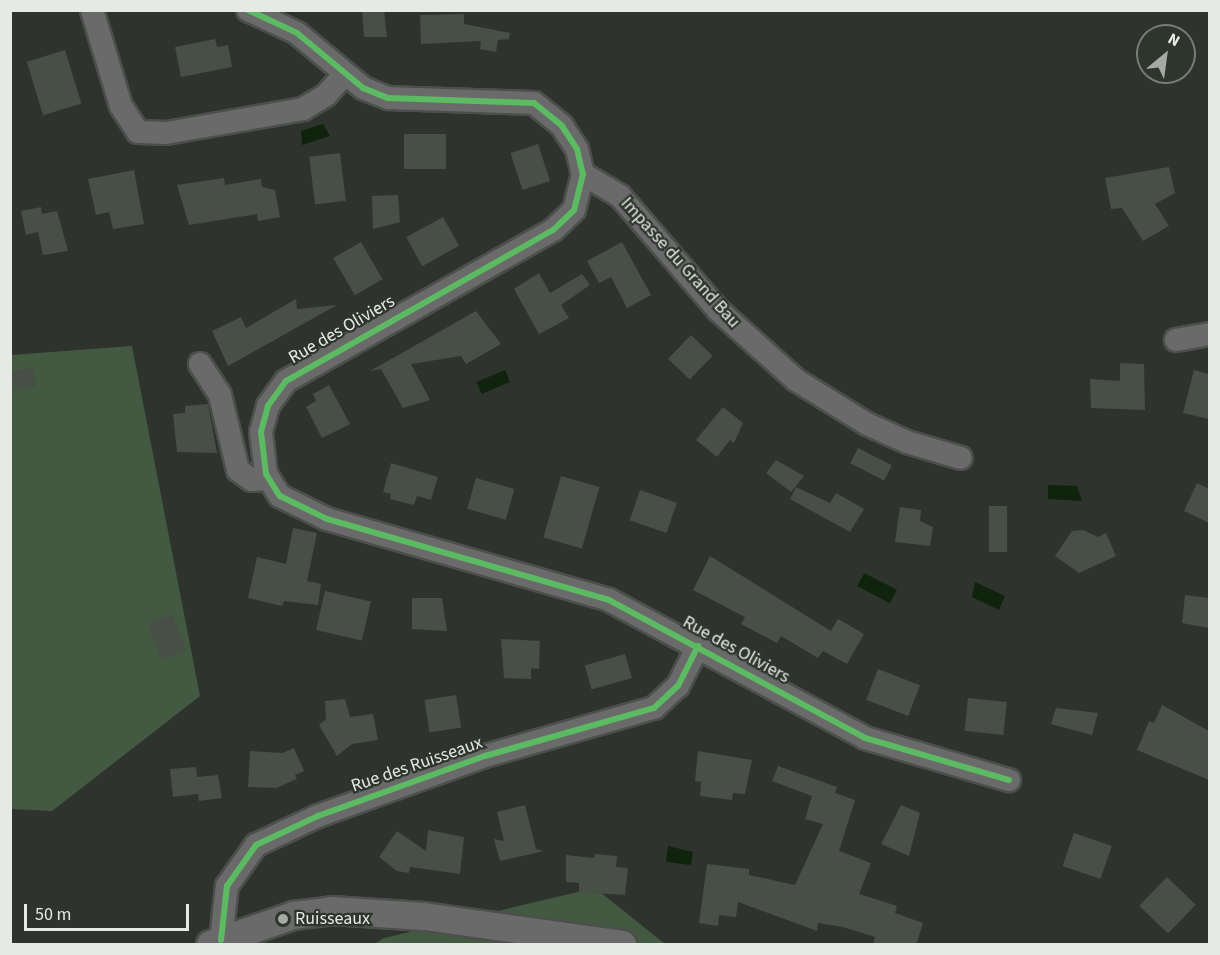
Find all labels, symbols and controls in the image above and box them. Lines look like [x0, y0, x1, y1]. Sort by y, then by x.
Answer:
north arrow [1136, 24, 1196, 84]
text: N [1164, 28, 1184, 52]
street label: Impasse du Grand Bau [616, 193, 744, 333]
street label: Rue des Oliviers [285, 291, 399, 369]
street label: Rue des Oliviers [679, 612, 793, 688]
street label: Rue des Ruisseaux [348, 732, 486, 798]
scale bar [27, 892, 192, 930]
text: 50 m [35, 902, 71, 927]
place label: Ruisseaux [295, 908, 370, 930]
marker: Ruisseaux [276, 912, 290, 926]

